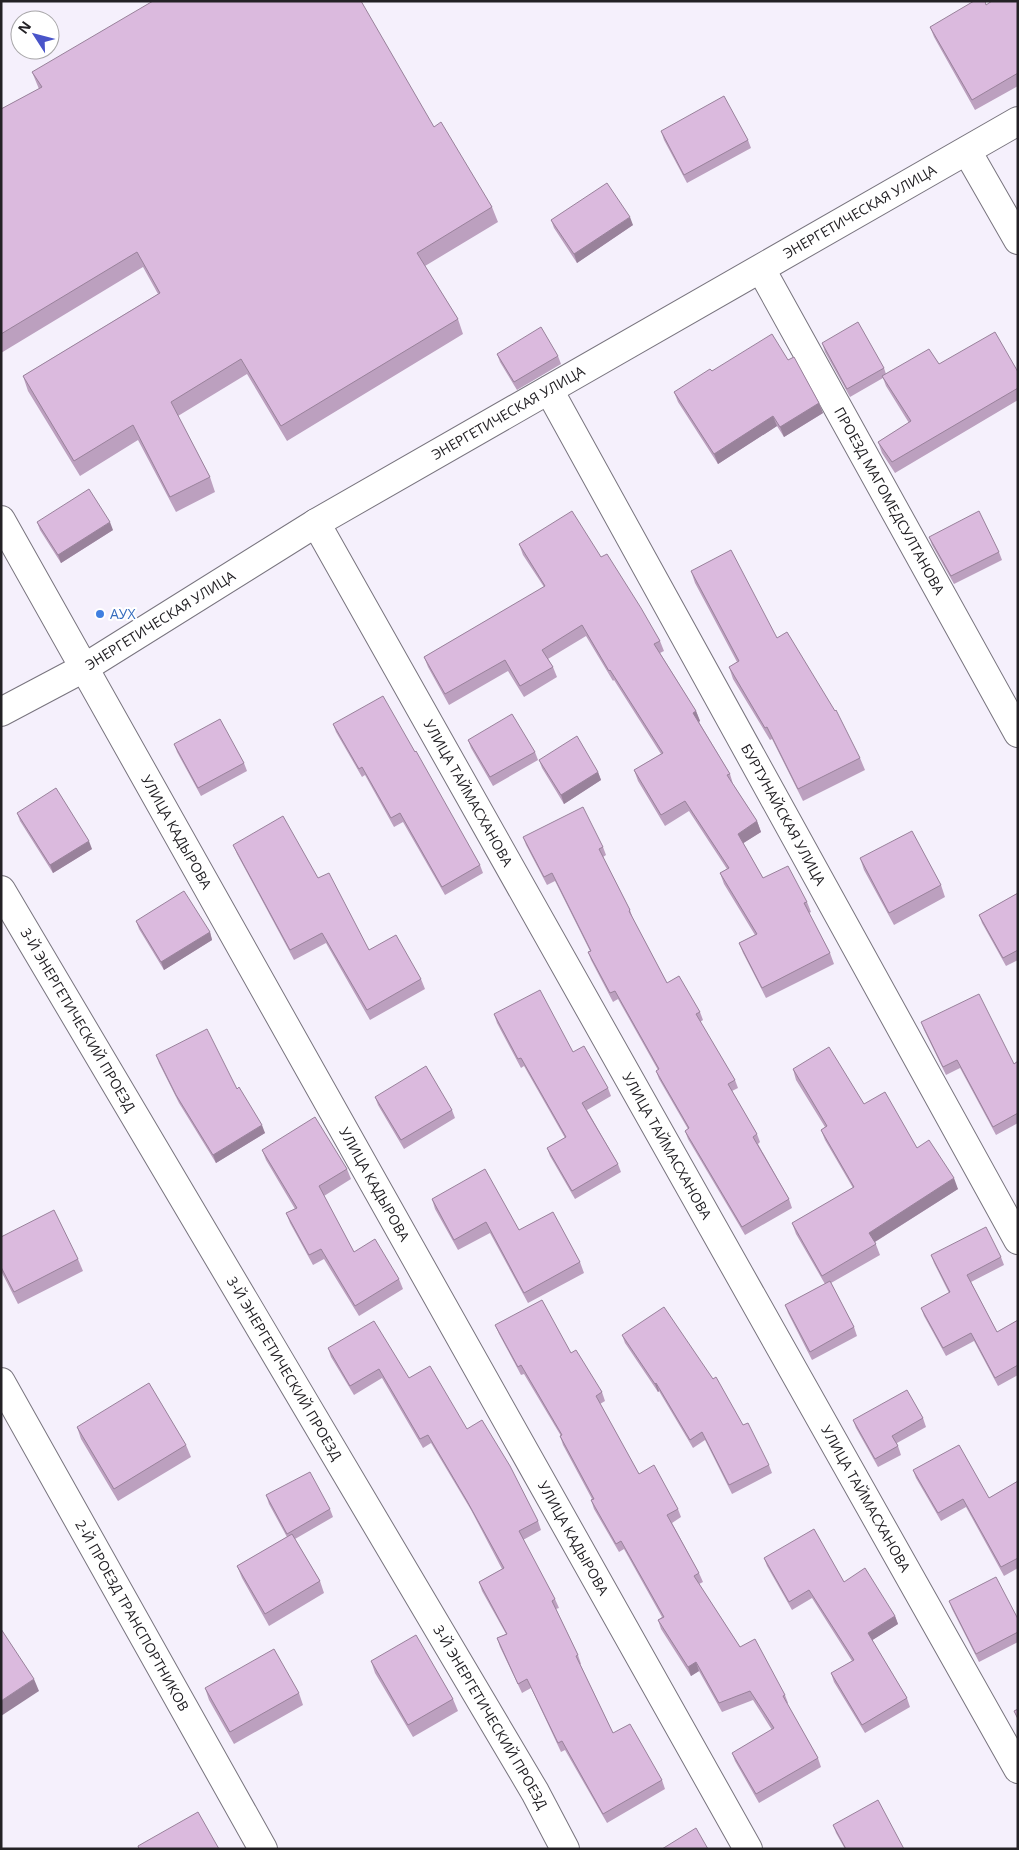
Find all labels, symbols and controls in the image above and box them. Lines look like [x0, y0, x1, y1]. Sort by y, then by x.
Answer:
north arrow [10, 10, 60, 60]
text: N [13, 17, 35, 37]
street label: ЭНЕРГЕТИЧЕСКАЯ УЛИЦА [779, 160, 939, 263]
street label: ЭНЕРГЕТИЧЕСКАЯ УЛИЦА [428, 361, 588, 464]
street label: ПРОЕЗД МАГОМЕДСУЛТАНОВА [830, 404, 949, 598]
street label: ЭНЕРГЕТИЧЕСКАЯ УЛИЦА [82, 566, 239, 674]
place label: АУХ [110, 604, 137, 623]
marker: АУХ [94, 608, 106, 620]
street label: УЛИЦА ТАЙМАСХАНОВА [420, 716, 518, 870]
street label: БУРТУНАЙСКАЯ УЛИЦА [737, 740, 831, 889]
street label: УЛИЦА КАДЫРОВА [137, 771, 217, 892]
street label: 3-Й ЭНЕРГЕТИЧЕСКИЙ ПРОЕЗД [17, 924, 140, 1115]
street label: УЛИЦА ТАЙМАСХАНОВА [618, 1069, 716, 1223]
street label: УЛИЦА КАДЫРОВА [335, 1124, 415, 1245]
street label: 3-Й ЭНЕРГЕТИЧЕСКИЙ ПРОЕЗД [223, 1273, 347, 1464]
street label: УЛИЦА ТАЙМАСХАНОВА [817, 1422, 915, 1575]
street label: УЛИЦА КАДЫРОВА [534, 1477, 613, 1599]
street label: 2-Й ПРОЕЗД ТРАНСПОРТНИКОВ [71, 1516, 194, 1714]
street label: 3-Й ЭНЕРГЕТИЧЕСКИЙ ПРОЕЗД [429, 1621, 552, 1812]

